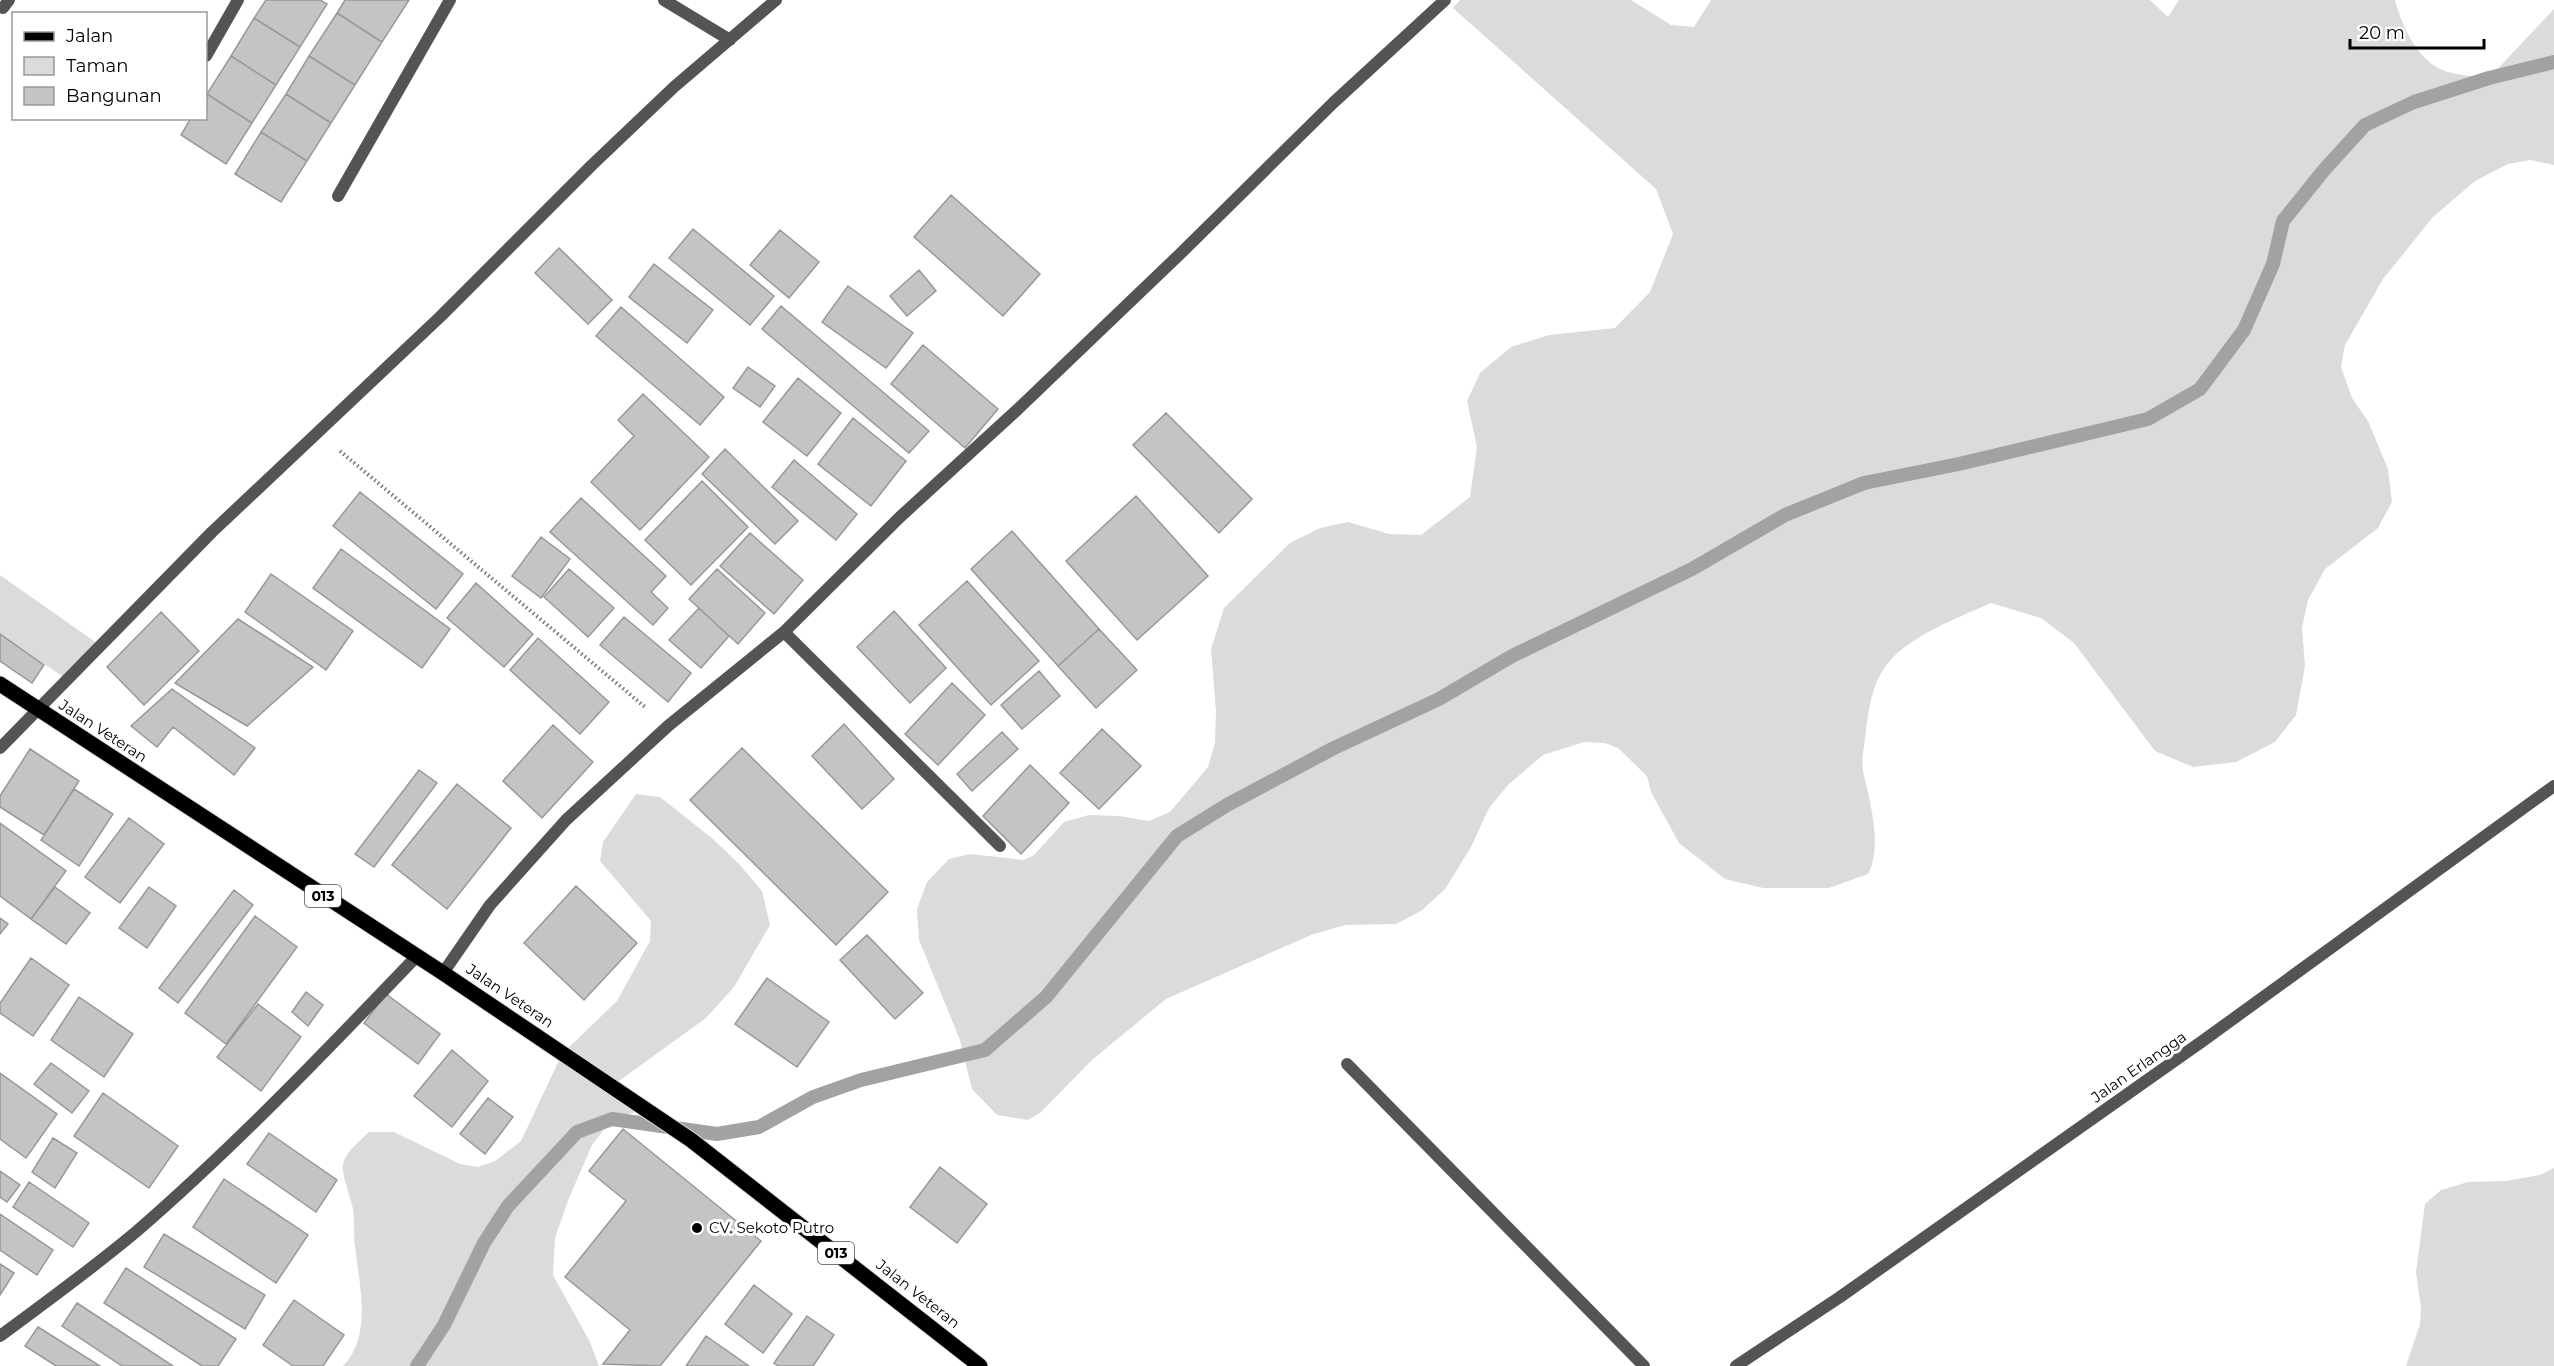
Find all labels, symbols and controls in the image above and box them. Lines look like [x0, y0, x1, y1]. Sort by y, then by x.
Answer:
legend [12, 12, 207, 120]
scale bar [2350, 12, 2484, 50]
text: 20 m [2359, 22, 2405, 44]
text: Jalan [65, 25, 113, 47]
text: Taman [66, 55, 128, 77]
text: Bangunan [66, 85, 162, 107]
street label: Jalan Veteran [55, 694, 151, 766]
road number: 013 [305, 885, 341, 907]
street label: Jalan Veteran [462, 959, 558, 1032]
street label: Jalan Erlangga [2087, 1027, 2190, 1107]
place label: CV. Sekoto Putro [709, 1218, 834, 1237]
marker: CV. Sekoto Putro [690, 1221, 704, 1235]
road number: 013 [818, 1242, 854, 1264]
street label: Jalan Veteran [872, 1254, 964, 1332]

